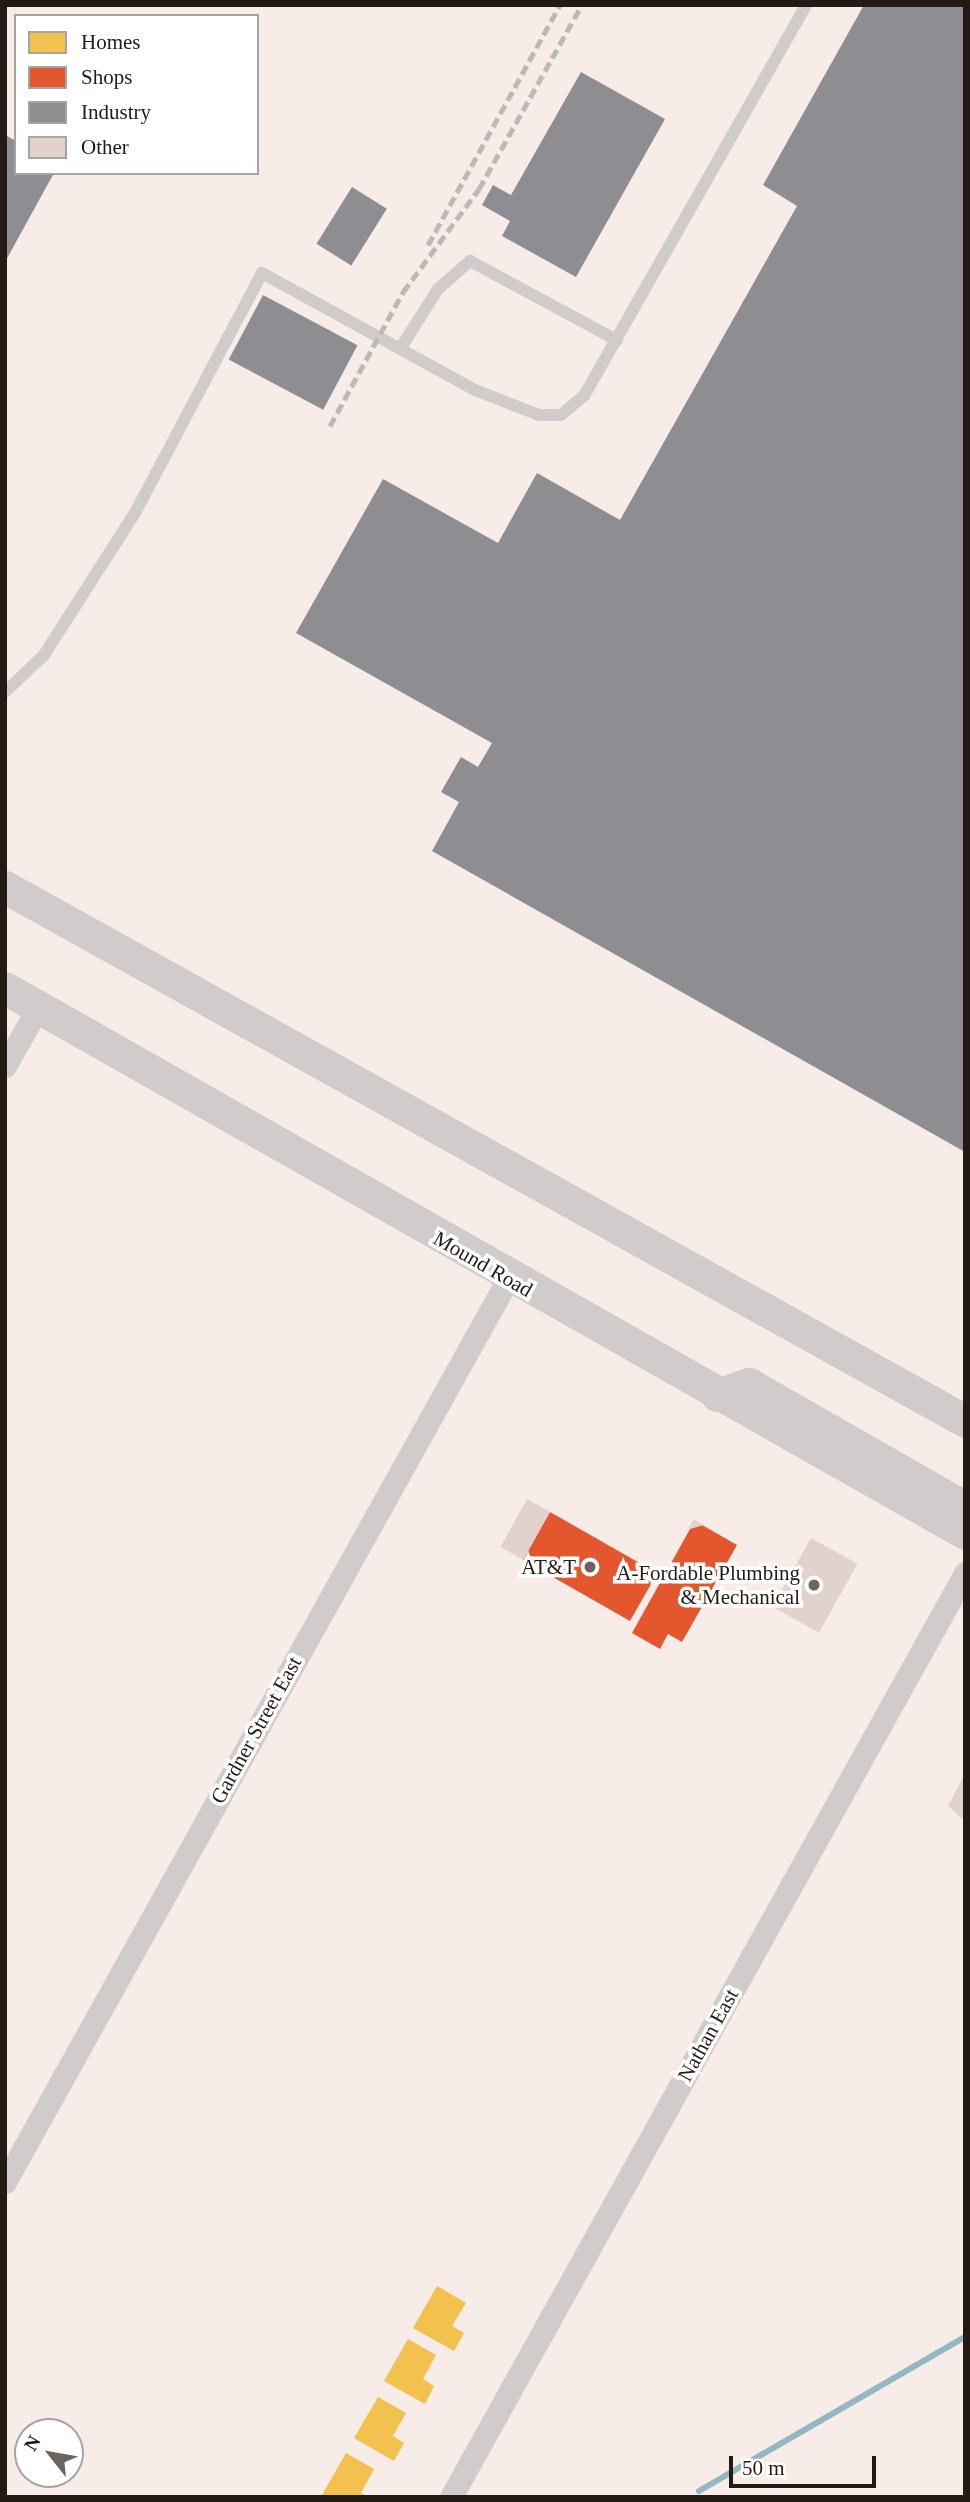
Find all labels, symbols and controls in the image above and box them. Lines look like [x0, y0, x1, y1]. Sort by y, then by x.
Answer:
legend [14, 14, 259, 175]
text: Homes [81, 30, 141, 54]
text: Shops [81, 65, 132, 89]
text: Industry [81, 100, 151, 124]
text: Other [81, 135, 129, 159]
street label: Mound Road [429, 1226, 537, 1302]
place label: AT&T [521, 1554, 576, 1580]
marker: AT&T [582, 1559, 598, 1575]
place label: A-Fordable Plumbing & Mechanical [616, 1560, 800, 1610]
marker: A-Fordable Plumbing & Mechanical [806, 1577, 822, 1593]
street label: Gardner Street East [205, 1652, 307, 1808]
street label: Nathan East [672, 1984, 744, 2086]
north arrow [14, 2418, 84, 2488]
text: N [20, 2432, 45, 2454]
scale bar [732, 2442, 879, 2486]
text: 50 m [742, 2456, 785, 2480]

